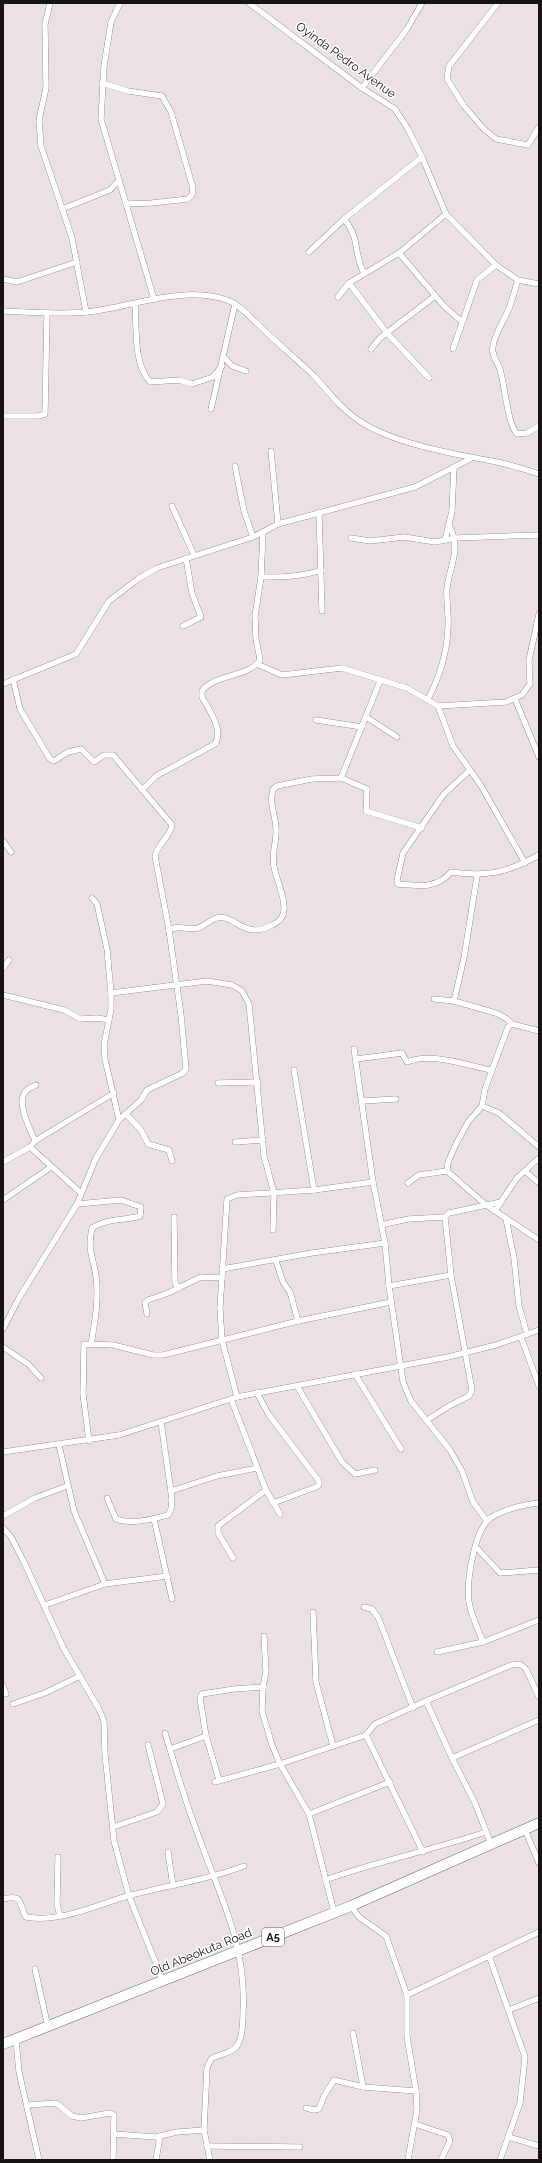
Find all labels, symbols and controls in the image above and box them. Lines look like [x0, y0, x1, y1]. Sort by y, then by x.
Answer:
street label: Oyinda Pedro Avenue [293, 19, 399, 101]
street label: Old Abeokuta Road [148, 1925, 254, 1979]
road number: A5 [262, 1928, 284, 1946]

